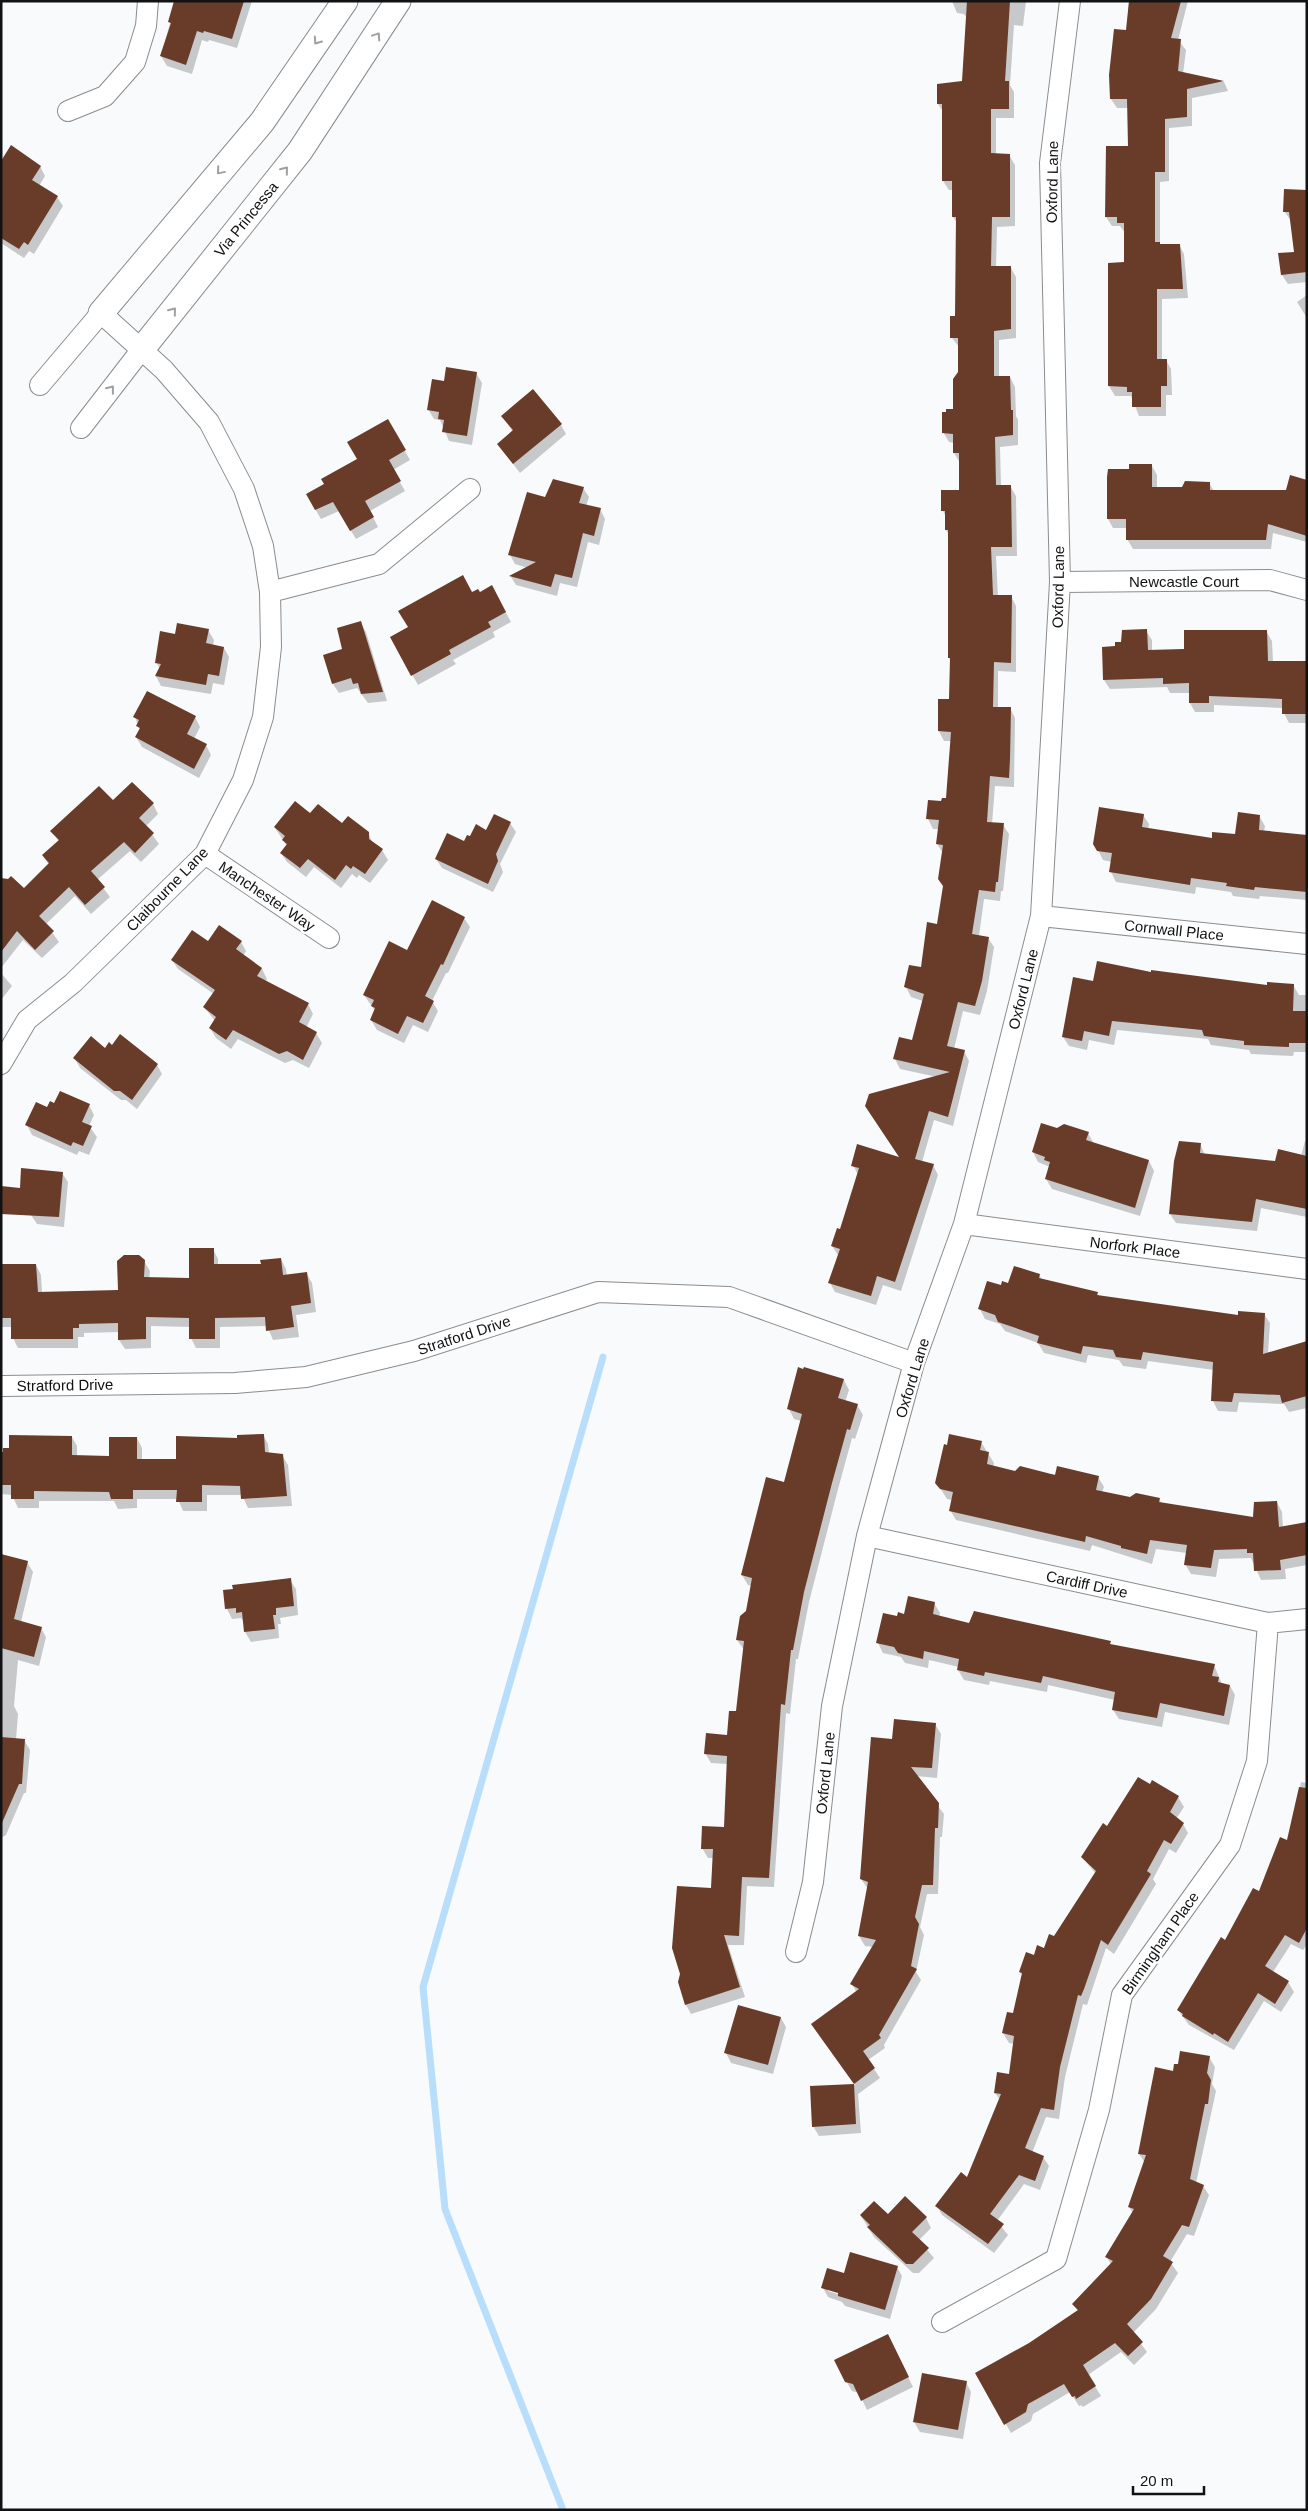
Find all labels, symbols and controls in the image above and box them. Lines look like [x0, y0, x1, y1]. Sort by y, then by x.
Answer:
one-way arrow [371, 32, 380, 42]
one-way arrow [314, 36, 323, 45]
street label: Oxford Lane [1043, 141, 1061, 223]
one-way arrow [217, 166, 226, 175]
one-way arrow [280, 167, 288, 176]
street label: Via Princessa [211, 178, 282, 260]
one-way arrow [167, 308, 175, 317]
one-way arrow [106, 386, 114, 395]
street label: Oxford Lane [1049, 546, 1067, 628]
street label: Newcastle Court [1129, 573, 1240, 590]
street label: Claibourne Lane [123, 843, 211, 935]
street label: Manchester Way [216, 858, 319, 935]
street label: Cornwall Place [1123, 916, 1225, 944]
street label: Oxford Lane [1005, 947, 1041, 1031]
street label: Norfork Place [1089, 1233, 1181, 1261]
street label: Stratford Drive [415, 1312, 513, 1358]
street label: Oxford Lane [892, 1336, 932, 1420]
street label: Stratford Drive [17, 1376, 113, 1394]
street label: Cardiff Drive [1045, 1567, 1129, 1601]
street label: Oxford Lane [812, 1731, 838, 1815]
street label: Birmingham Place [1118, 1888, 1202, 1998]
scale bar [1133, 2464, 1204, 2496]
text: 20 m [1140, 2472, 1173, 2489]

